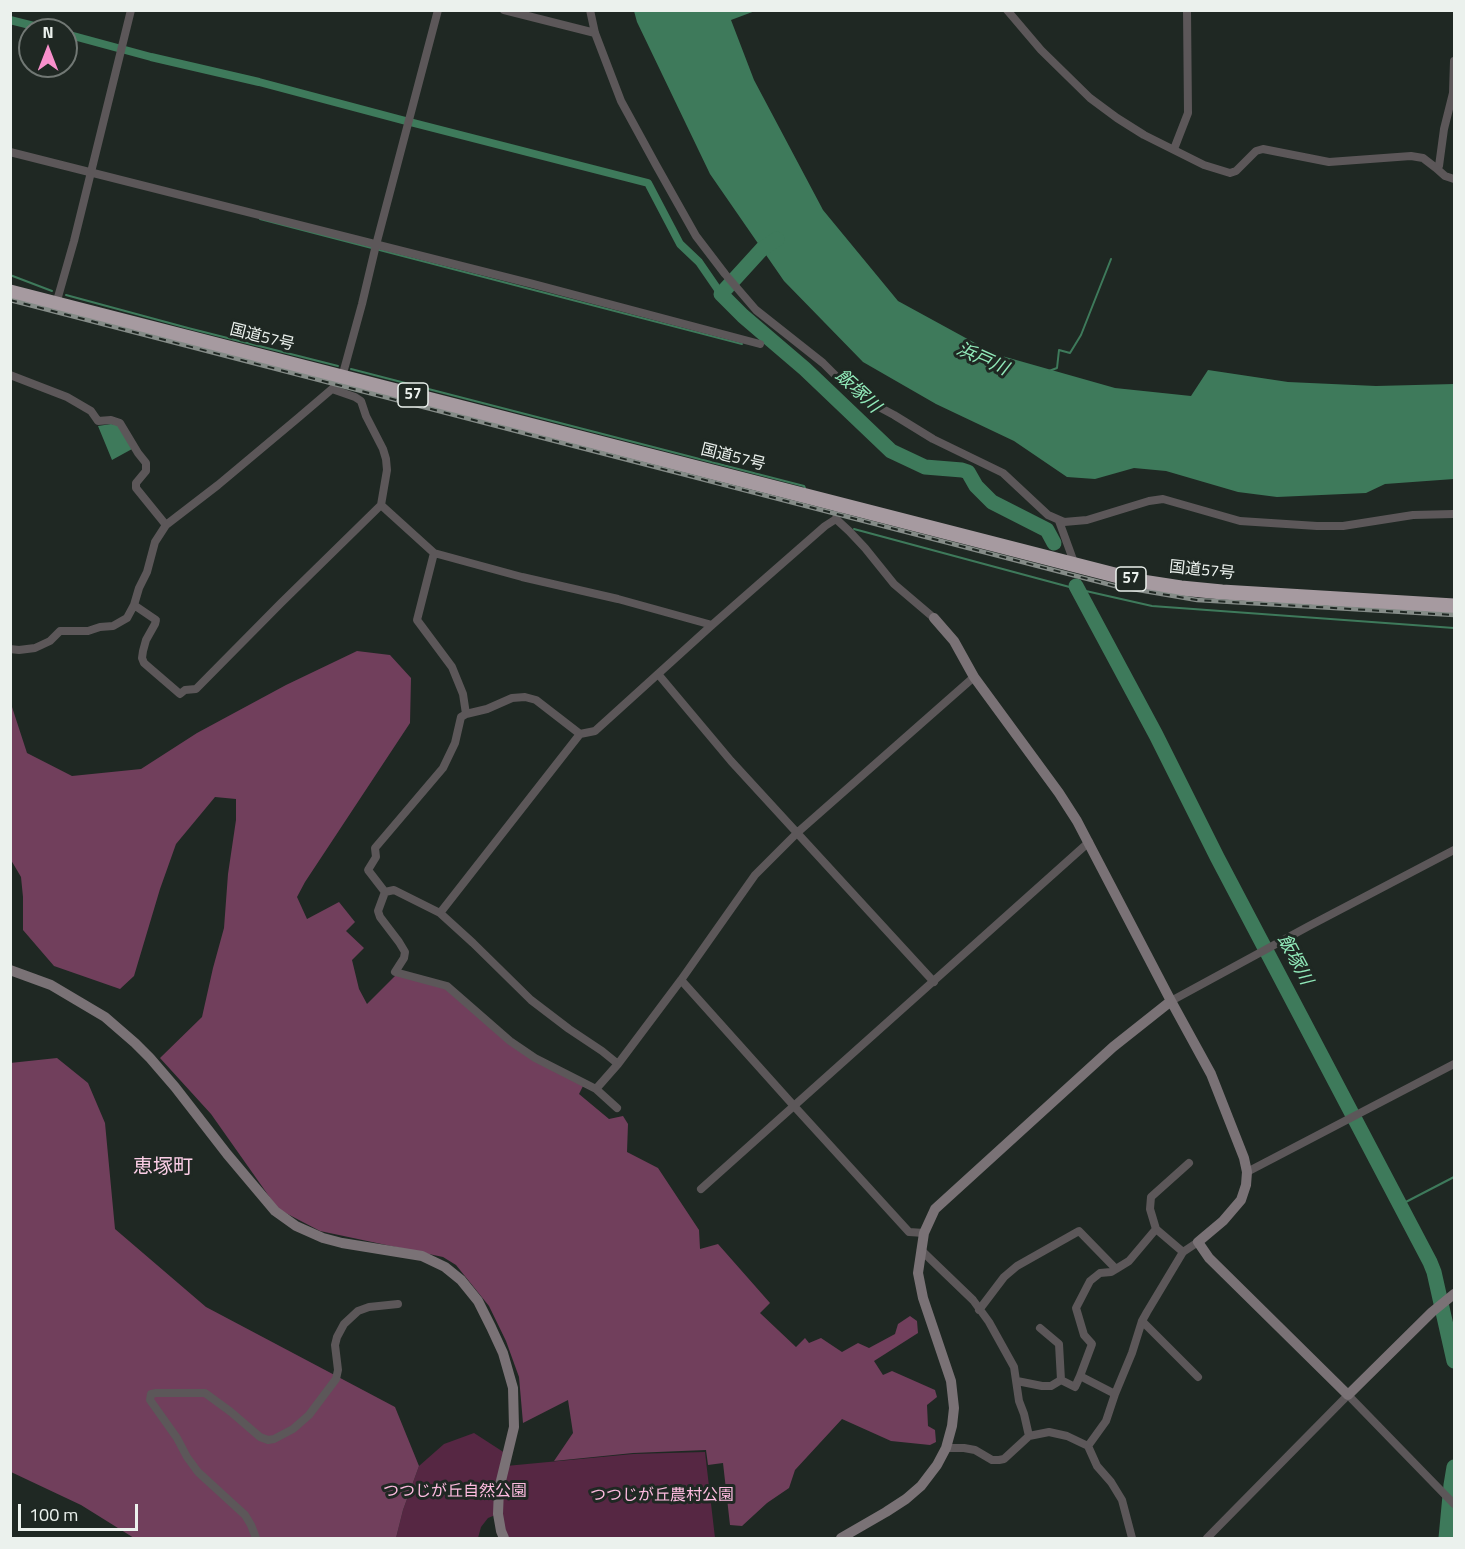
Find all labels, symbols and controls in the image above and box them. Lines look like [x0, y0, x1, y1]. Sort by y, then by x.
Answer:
north arrow [18, 18, 78, 78]
text: N [42, 20, 54, 44]
street label: 国道57号 [228, 321, 296, 355]
water label: 浜戸川 [953, 339, 1011, 381]
water label: 飯塚川 [830, 366, 884, 418]
road number: 57 [398, 383, 428, 407]
street label: 国道57号 [699, 441, 767, 475]
street label: 国道57号 [1168, 558, 1236, 584]
road number: 57 [1116, 567, 1146, 591]
water label: 飯塚川 [1272, 931, 1316, 989]
district label: 恵塚町 [133, 1156, 193, 1180]
park label: つつじが丘自然公園 [383, 1482, 527, 1502]
park label: つつじが丘農村公園 [590, 1486, 734, 1506]
scale bar [21, 1492, 141, 1530]
text: 100 m [29, 1501, 78, 1528]

